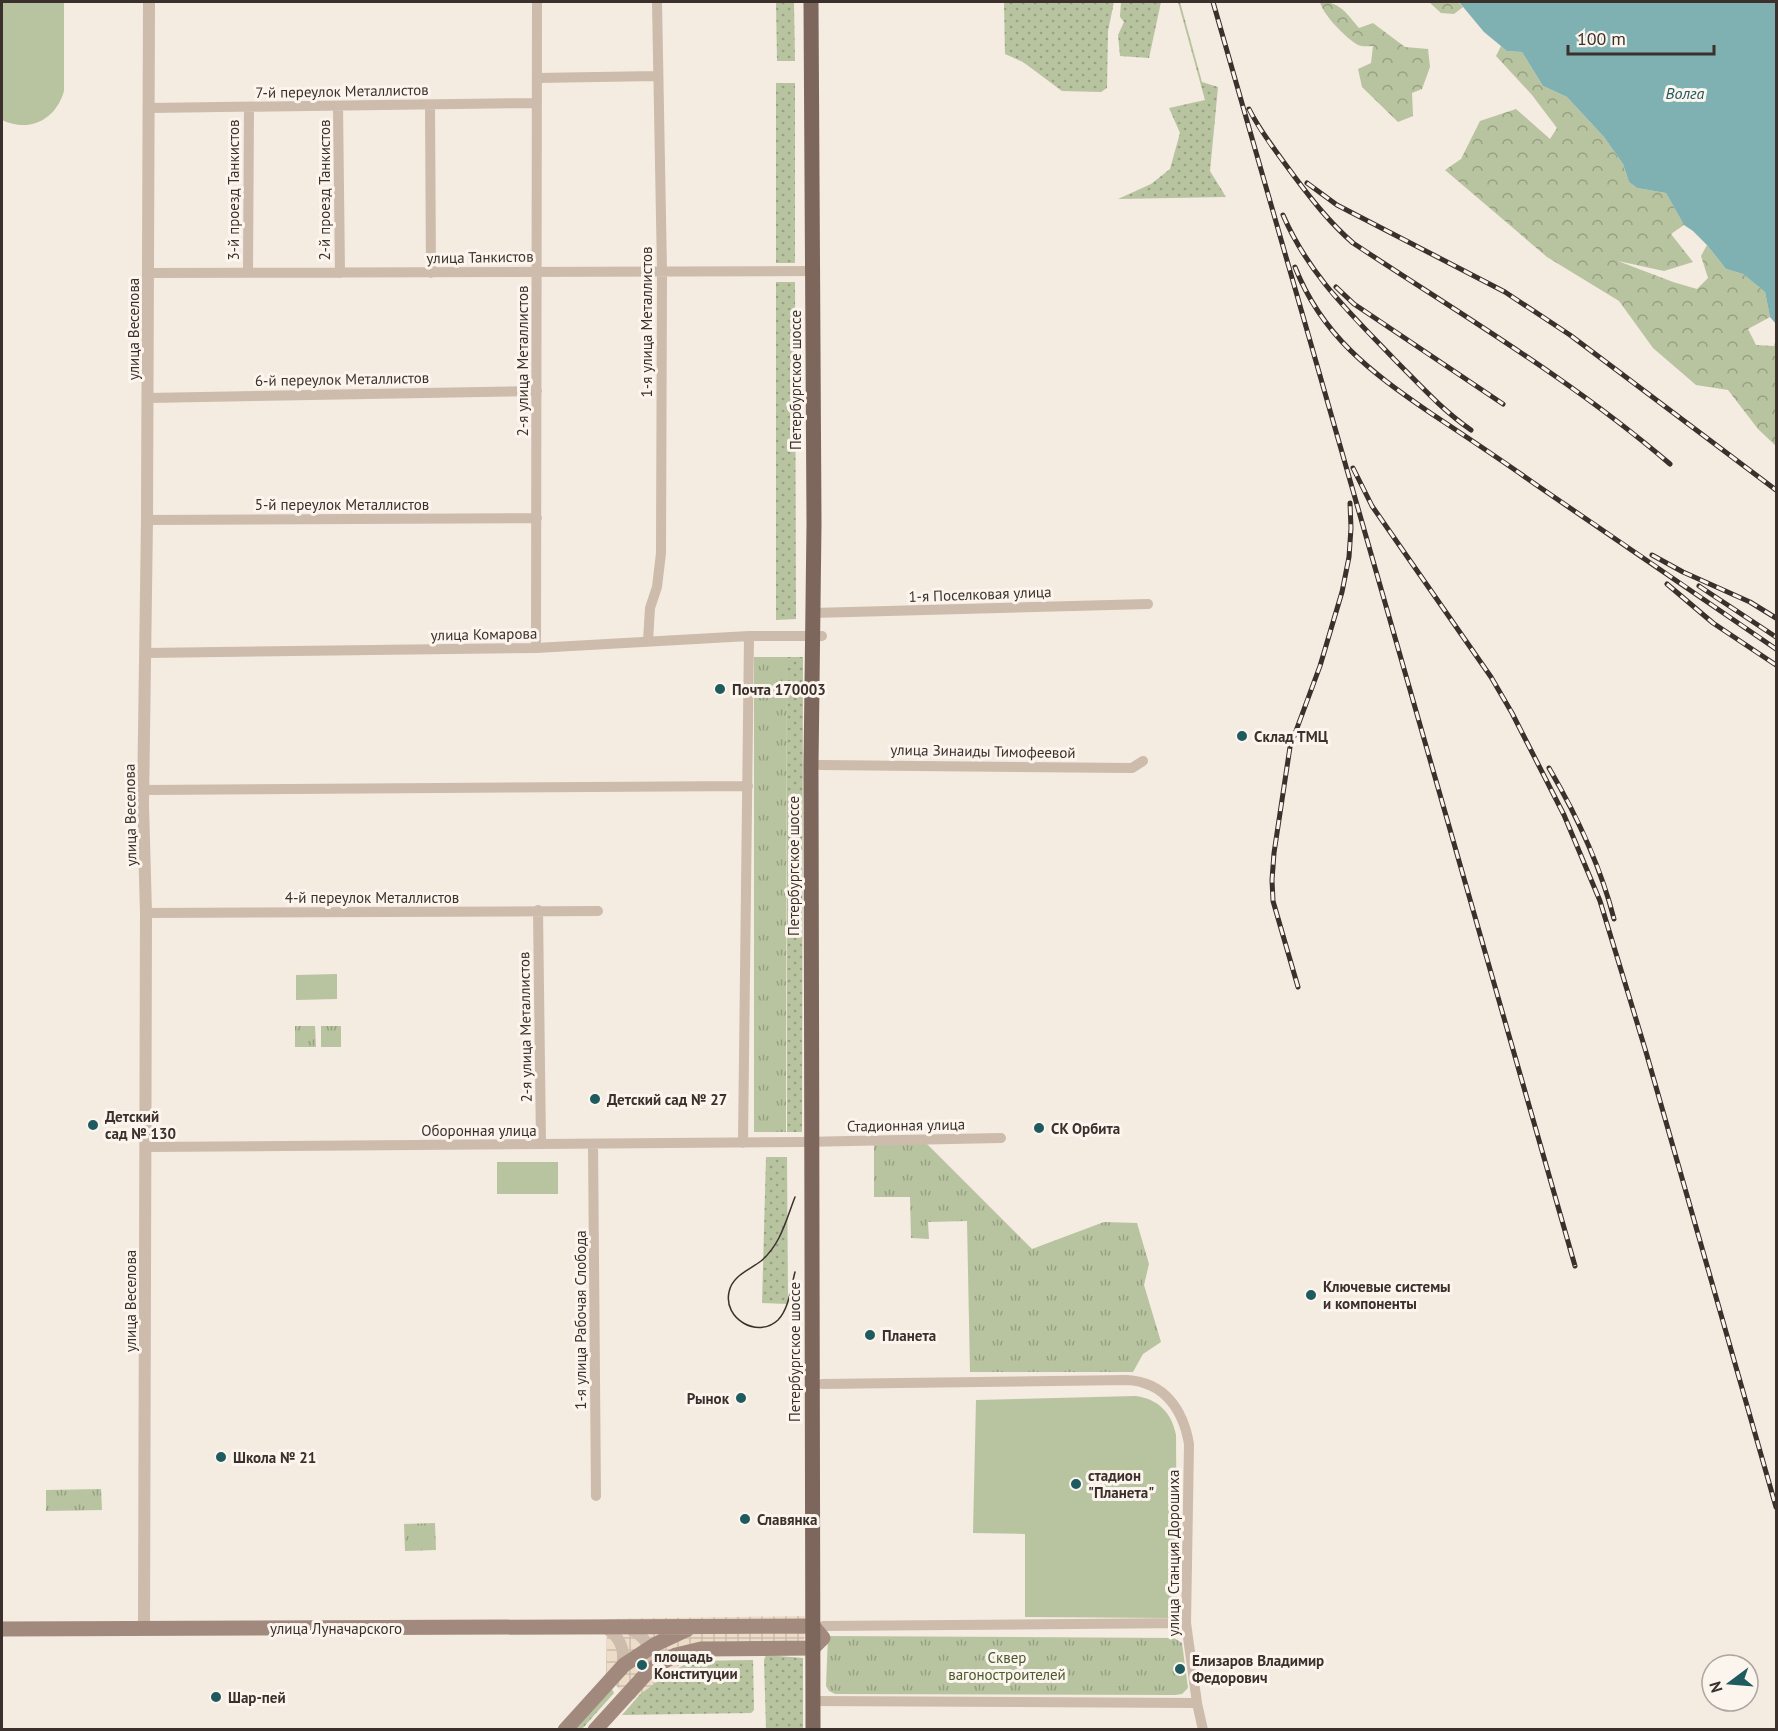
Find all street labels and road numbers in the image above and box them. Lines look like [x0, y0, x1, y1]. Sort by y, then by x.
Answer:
street label: 7-й переулок Металлистов [255, 80, 429, 102]
street label: 3-й проезд Танкистов [224, 119, 243, 261]
street label: 2-й проезд Танкистов [315, 119, 334, 261]
street label: улица Танкистов [426, 247, 534, 267]
street label: 1-я улица Металлистов [637, 247, 656, 397]
street label: улица Веселова [124, 278, 143, 380]
street label: 2-я улица Металлистов [513, 286, 532, 436]
street label: Петербургское шоссе [786, 310, 805, 450]
street label: 6-й переулок Металлистов [255, 368, 429, 390]
street label: 5-й переулок Металлистов [255, 495, 429, 514]
street label: 1-я Поселковая улица [908, 582, 1052, 606]
street label: улица Комарова [431, 624, 537, 644]
street label: улица Зинаиды Тимофеевой [890, 740, 1076, 762]
street label: улица Веселова [120, 764, 140, 866]
street label: Петербургское шоссе [784, 796, 803, 936]
street label: 4-й переулок Металлистов [285, 888, 459, 907]
street label: 2-я улица Металлистов [514, 951, 536, 1103]
street label: Стадионная улица [847, 1114, 965, 1136]
street label: Оборонная улица [421, 1121, 537, 1140]
street label: 1-я улица Рабочая Слобода [571, 1230, 590, 1410]
street label: улица Веселова [121, 1250, 140, 1352]
street label: Петербургское шоссе [785, 1282, 804, 1422]
street label: улица Станция Дорошиха [1164, 1470, 1183, 1636]
street label: улица Луначарского [270, 1619, 402, 1638]

